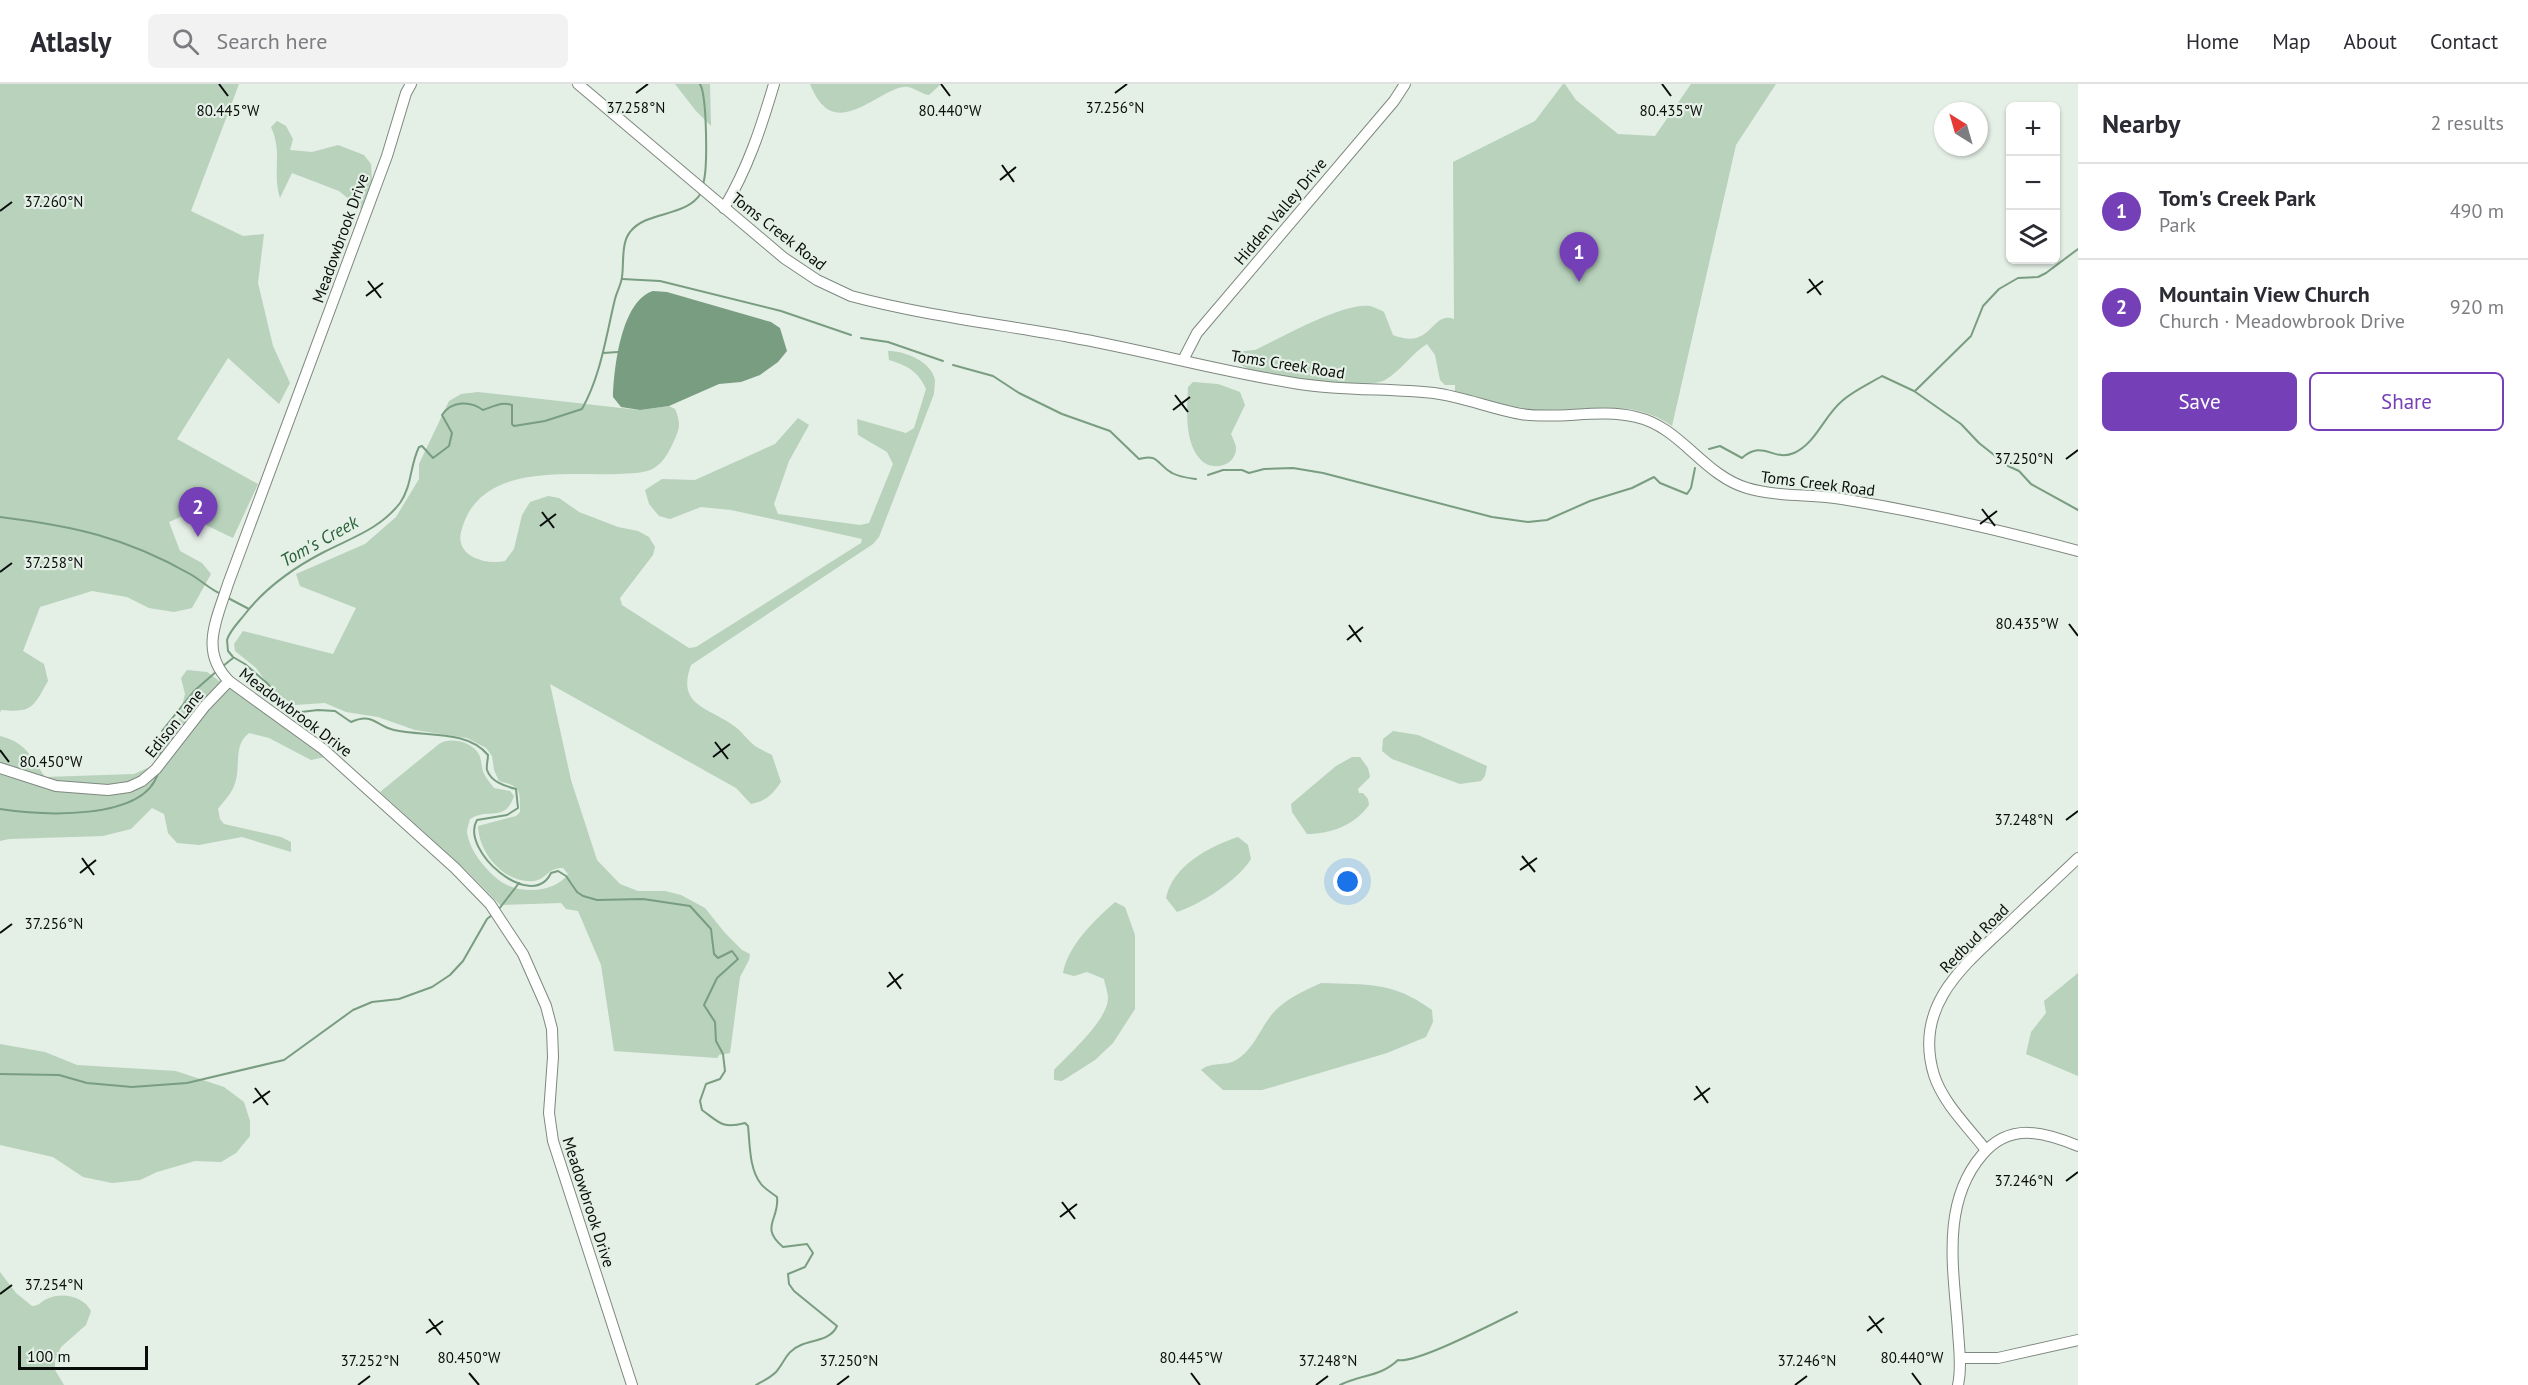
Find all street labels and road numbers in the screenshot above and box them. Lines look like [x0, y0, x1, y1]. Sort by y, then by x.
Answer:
street label: Hidden Valley Drive [1230, 154, 1330, 268]
street label: Meadowbrook Drive [307, 171, 373, 305]
street label: Toms Creek Road [727, 188, 831, 274]
street label: Toms Creek Road [1230, 345, 1346, 383]
street label: Toms Creek Road [1760, 466, 1876, 500]
street label: Meadowbrook Drive [236, 663, 356, 761]
street label: Edison Lane [140, 685, 208, 761]
street label: Redbud Road [1935, 899, 2013, 977]
street label: Meadowbrook Drive [558, 1134, 620, 1270]

